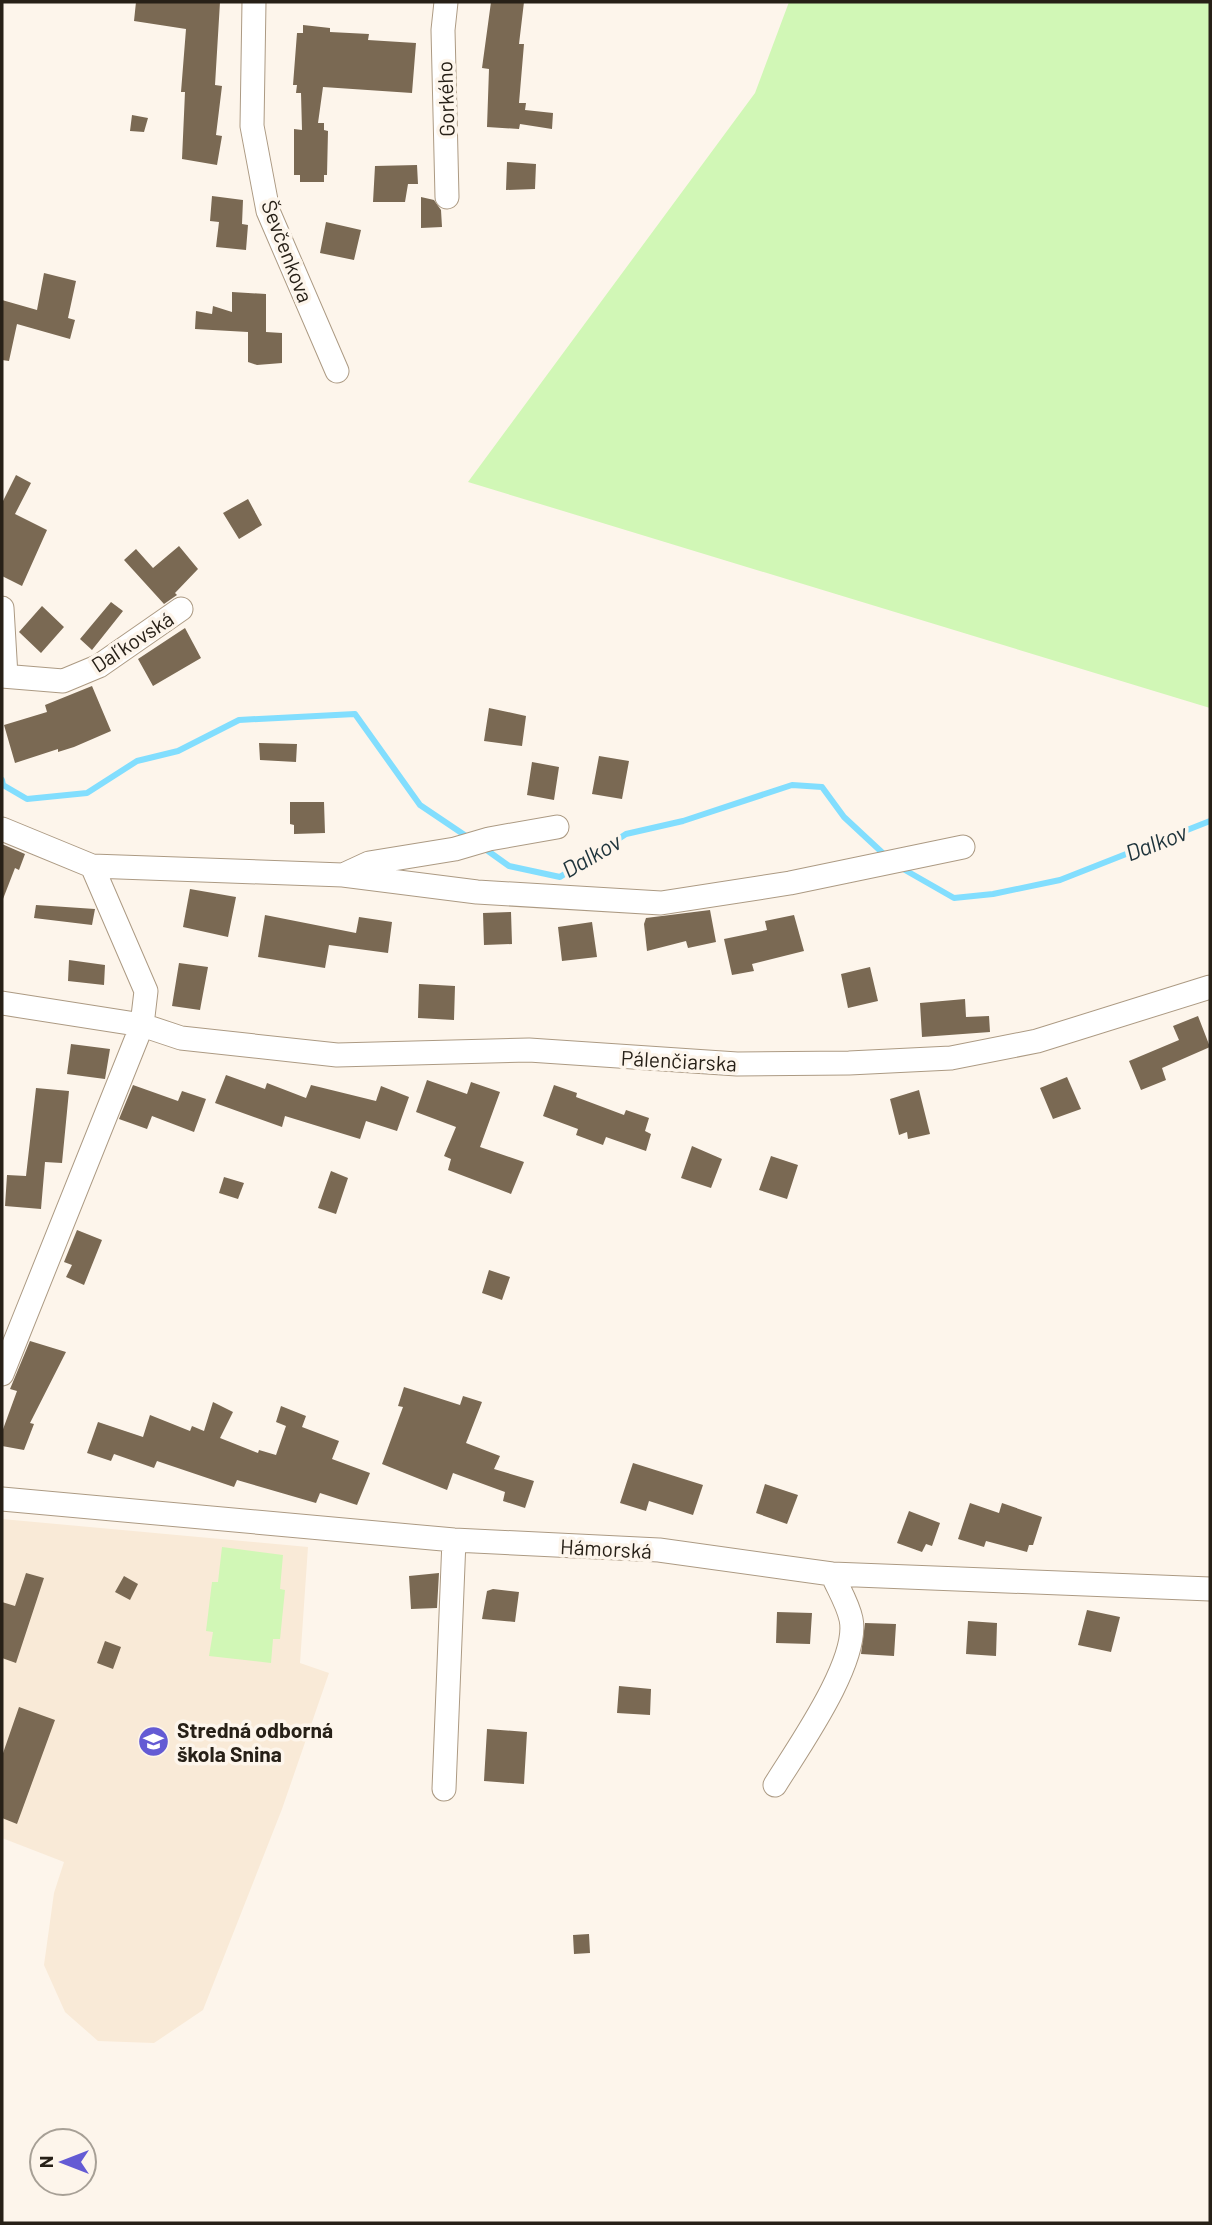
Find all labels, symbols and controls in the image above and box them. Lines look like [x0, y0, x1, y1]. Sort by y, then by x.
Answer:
street label: Gorkého [431, 61, 459, 137]
street label: Ševčenkova [257, 196, 319, 306]
street label: Daľkovská [86, 605, 178, 677]
water label: Dalkov [1121, 817, 1191, 866]
water label: Dalkov [556, 827, 626, 883]
street label: Pálenčiarska [620, 1044, 738, 1076]
street label: Hámorská [559, 1533, 653, 1563]
place label: Stredná odborná škola Snina [177, 1717, 333, 1766]
school or university icon: Stredná odborná škola Snina [137, 1724, 171, 1758]
north arrow [28, 2127, 98, 2197]
text: N [34, 2156, 57, 2168]

